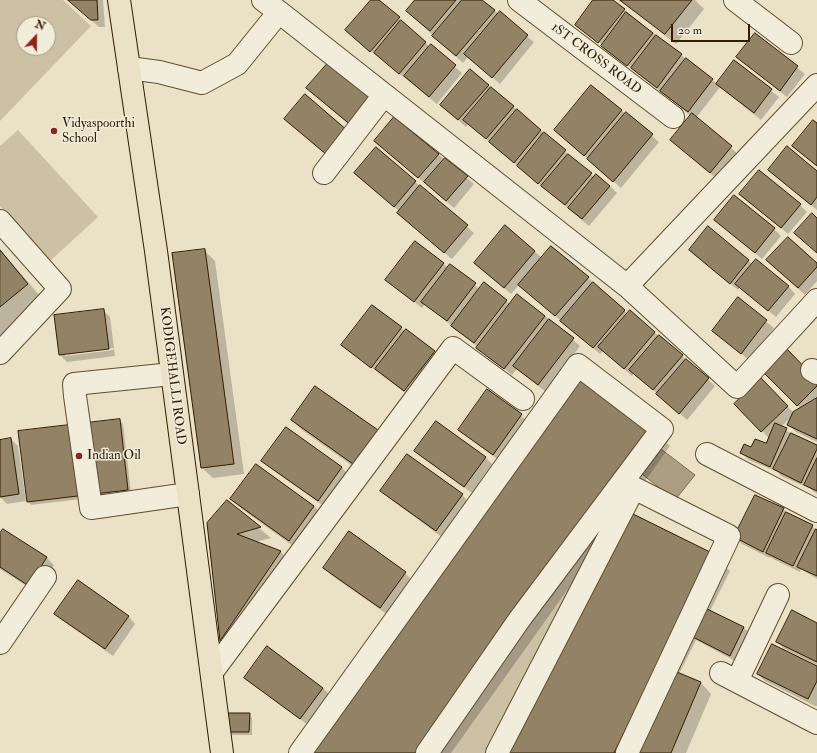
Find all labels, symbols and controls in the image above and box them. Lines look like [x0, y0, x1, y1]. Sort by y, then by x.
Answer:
north arrow [16, 16, 56, 56]
scale bar [673, 16, 752, 42]
text: N [33, 17, 47, 33]
street label: 1ST CROSS ROAD [548, 20, 644, 98]
text: 20 m [678, 23, 702, 38]
place label: Vidyaspoorthi School [62, 116, 135, 147]
marker: Vidyaspoorthi School [49, 126, 59, 136]
street label: KODIGEHALLI ROAD [156, 306, 188, 446]
place label: Indian Oil [87, 448, 141, 464]
marker: Indian Oil [74, 451, 84, 461]

